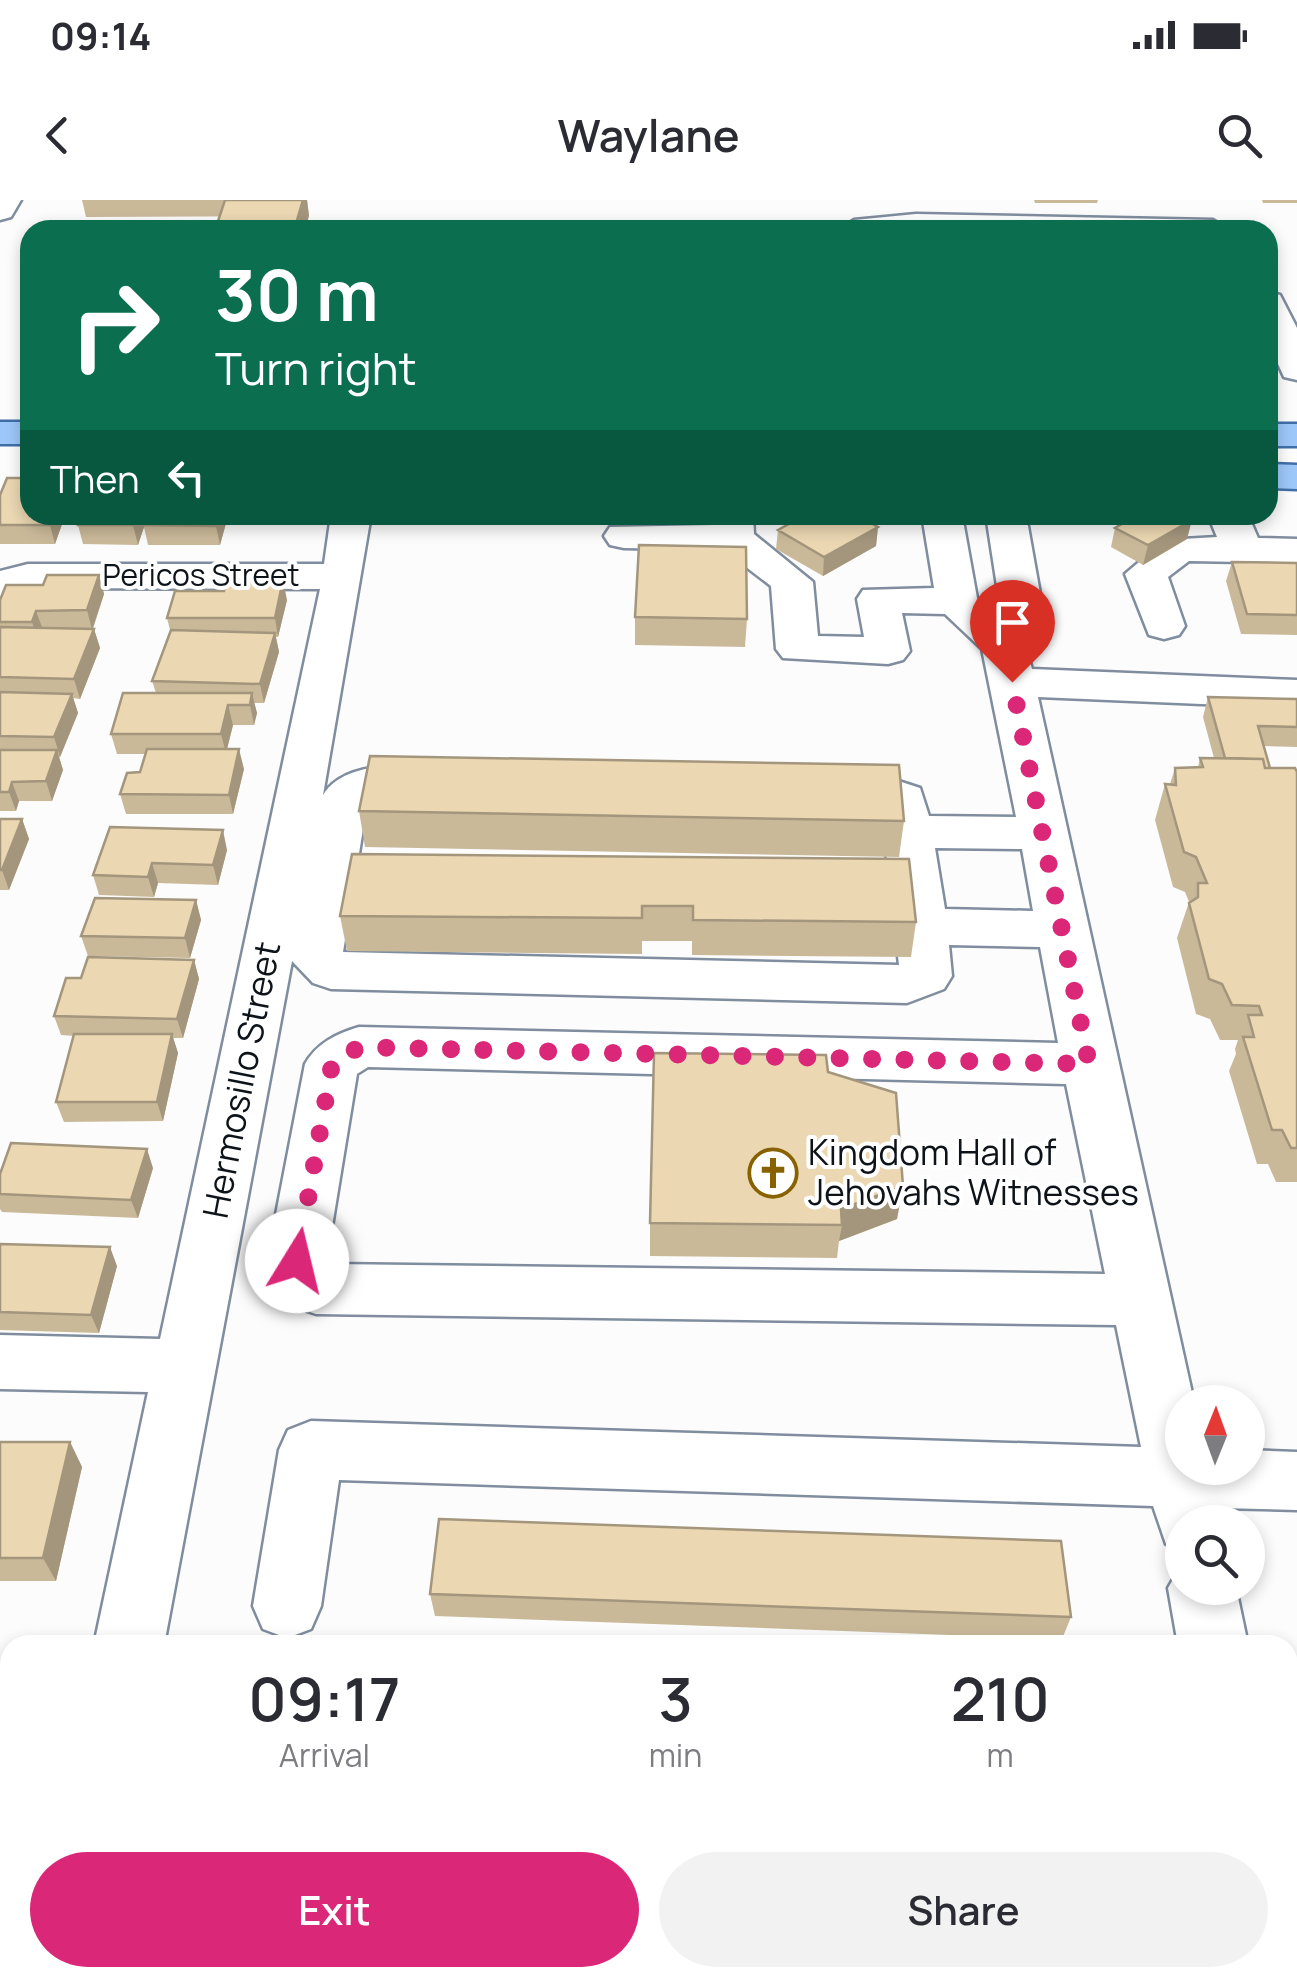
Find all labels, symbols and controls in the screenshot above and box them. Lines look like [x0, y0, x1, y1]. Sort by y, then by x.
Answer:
text: 09:14 [50, 9, 151, 61]
text: Waylane [558, 104, 740, 166]
icon: back [30, 108, 85, 163]
icon: search [1212, 108, 1267, 163]
text: 30 m [215, 246, 379, 342]
icon: right [50, 260, 180, 390]
text: Turn right [215, 337, 416, 399]
icon: left [159, 450, 214, 505]
text: Then [50, 452, 139, 504]
street label: Pericos Street [103, 554, 300, 595]
pin [970, 580, 1055, 683]
icon: arrive [985, 595, 1040, 650]
street label: Hermosillo Street [191, 938, 291, 1222]
place label: Kingdom Hall of Jehovahs Witnesses [808, 1128, 1139, 1216]
church icon: Kingdom Hall of Jehovahs Witnesses [747, 1147, 799, 1199]
position arrow [245, 1209, 349, 1313]
north arrow [1165, 1385, 1265, 1485]
map controls [1165, 1385, 1265, 1605]
button: search [1165, 1505, 1265, 1605]
text: 09:17 [248, 1657, 400, 1739]
text: 3 [658, 1657, 693, 1739]
text: 210 [951, 1657, 1050, 1739]
text: Arrival [279, 1733, 370, 1777]
text: min [649, 1733, 702, 1777]
text: m [987, 1733, 1014, 1777]
button: Exit [30, 1852, 639, 1967]
button: Share [659, 1852, 1268, 1967]

